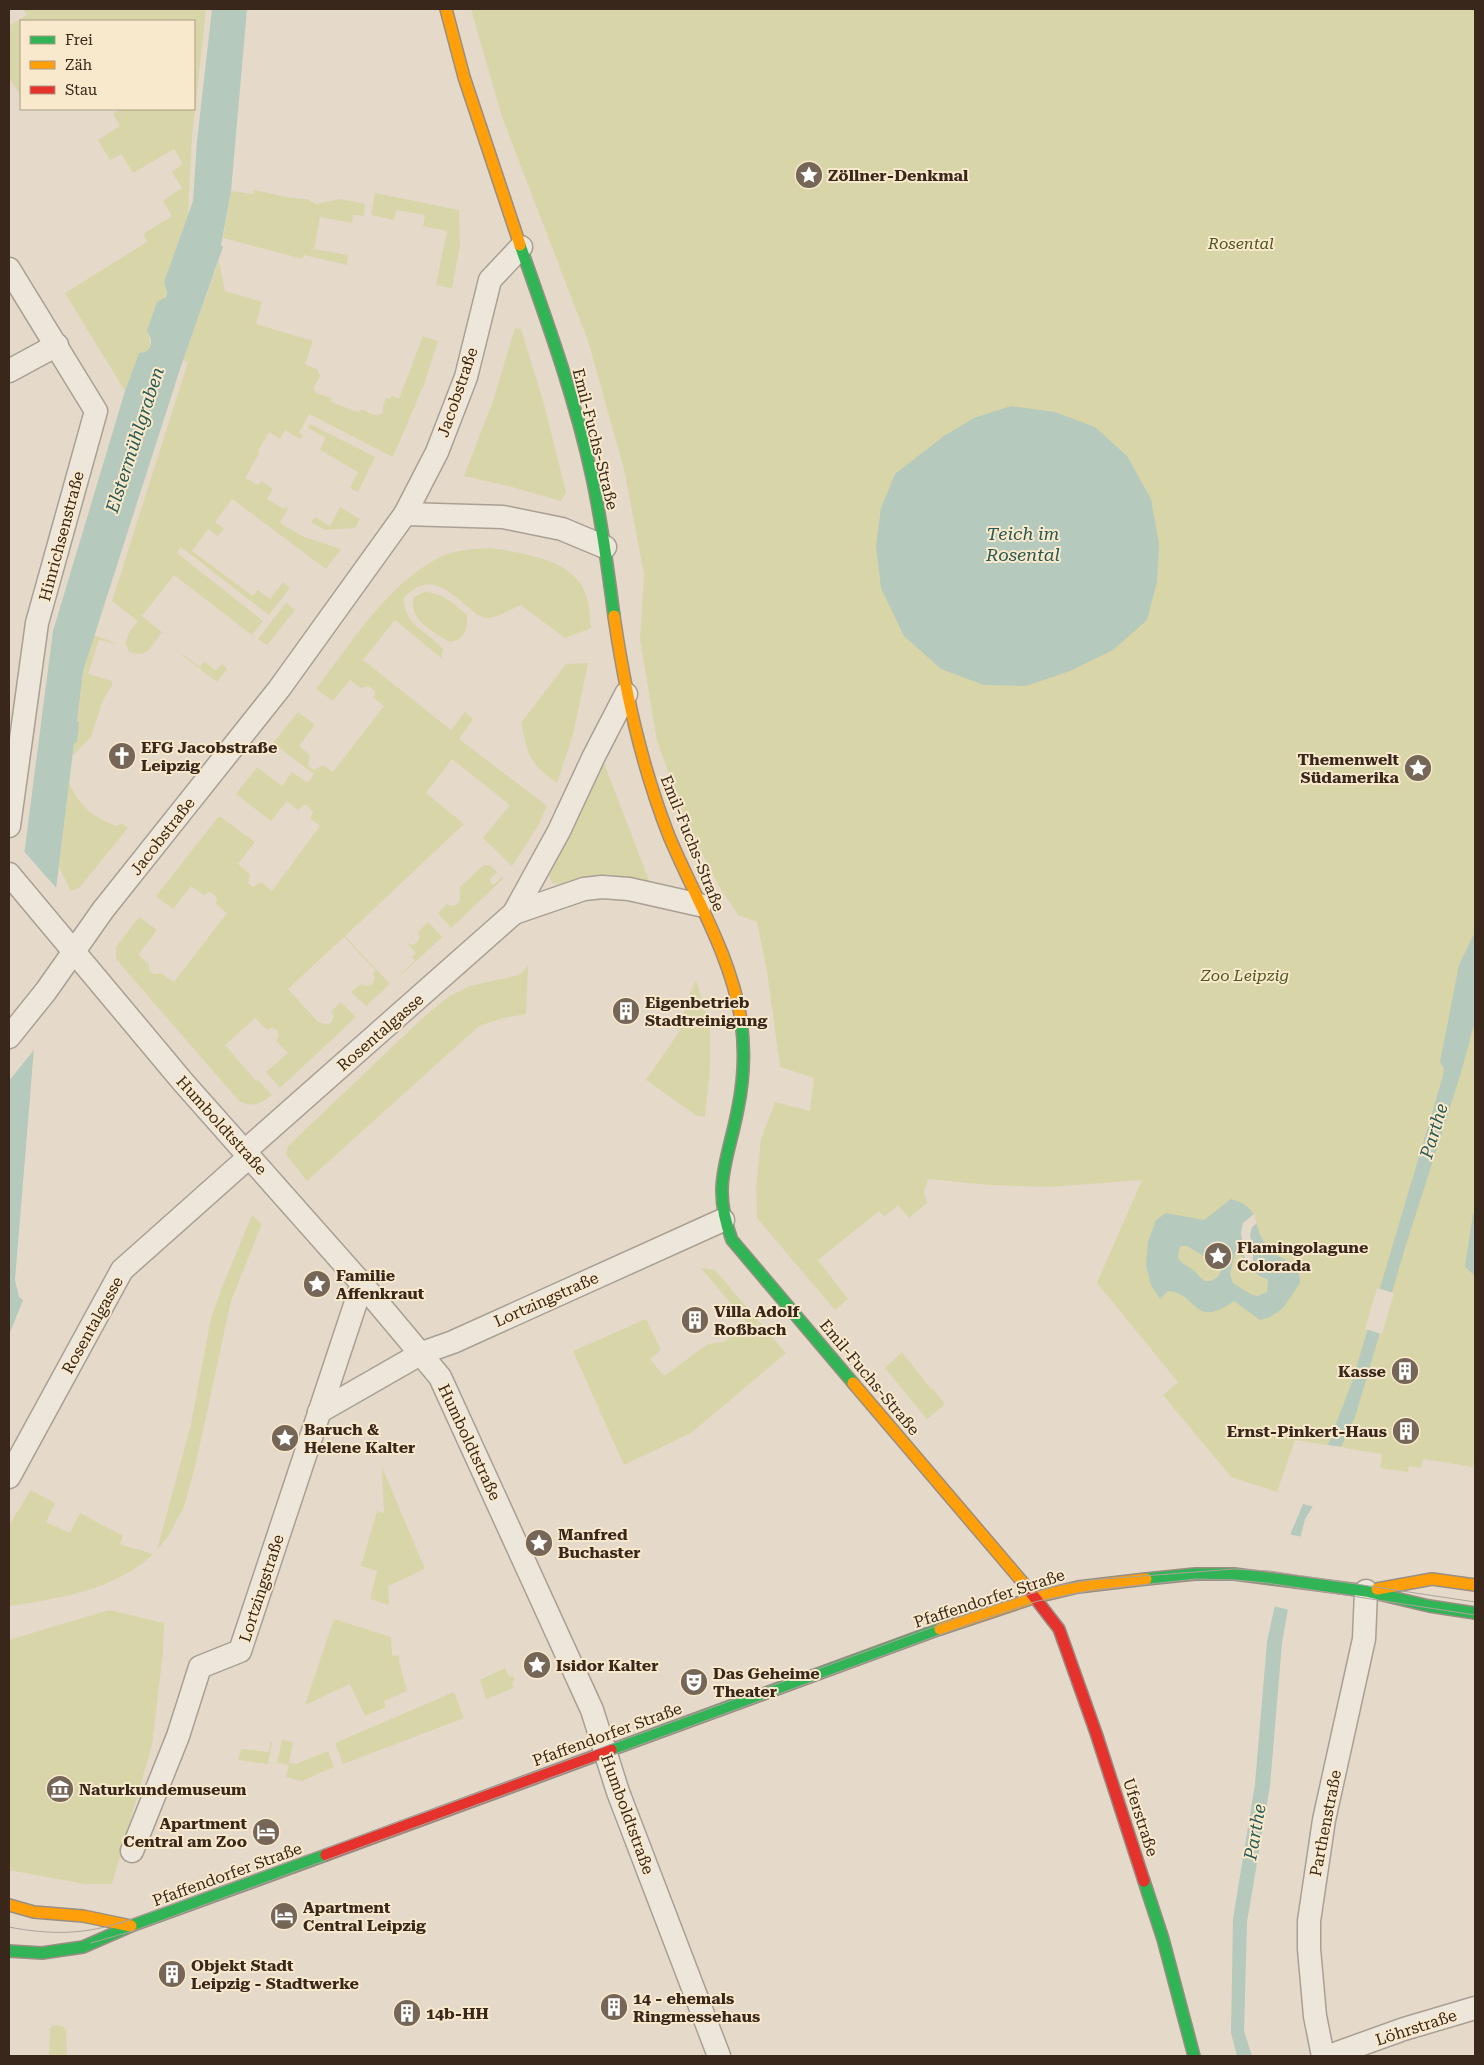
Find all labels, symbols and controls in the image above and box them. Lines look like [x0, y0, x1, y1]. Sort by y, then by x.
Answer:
legend [20, 20, 195, 110]
text: Frei [65, 31, 93, 49]
text: Zäh [65, 56, 93, 74]
text: Stau [65, 81, 98, 99]
place icon: Zöllner-Denkmal [794, 160, 824, 190]
place label: Zöllner-Denkmal [828, 166, 969, 185]
park label: Rosental [1207, 234, 1274, 253]
street label: Jacobstraße [433, 345, 482, 440]
water label: Elstermühlgraben [101, 364, 168, 516]
street label: Emil-Fuchs-Straße [569, 366, 622, 512]
street label: Hinrichsenstraße [35, 469, 88, 603]
water label: Teich im Rosental [985, 523, 1060, 565]
place label: EFG Jacobstraße Leipzig [141, 738, 277, 775]
church icon: EFG Jacobstraße Leipzig [107, 741, 137, 771]
place label: Themenwelt Südamerika [1297, 750, 1400, 787]
place icon: Themenwelt Südamerika [1403, 753, 1433, 783]
street label: Emil-Fuchs-Straße [657, 772, 729, 914]
street label: Jacobstraße [126, 793, 199, 879]
park label: Zoo Leipzig [1200, 966, 1289, 985]
street label: Rosentalgasse [333, 990, 428, 1075]
place label: Eigenbetrieb Stadtreinigung [645, 993, 767, 1030]
building icon: Eigenbetrieb Stadtreinigung [611, 996, 641, 1026]
street label: Humboldtstraße [172, 1072, 271, 1179]
water label: Parthe [1415, 1101, 1452, 1162]
place label: Flamingolagune Colorada [1237, 1238, 1368, 1275]
place icon: Flamingolagune Colorada [1203, 1241, 1233, 1271]
place label: Familie Affenkraut [336, 1266, 425, 1303]
street label: Lortzingstraße [491, 1268, 601, 1331]
place icon: Familie Affenkraut [302, 1269, 332, 1299]
street label: Rosentalgasse [58, 1273, 127, 1377]
place label: Villa Adolf Roßbach [714, 1302, 801, 1339]
building icon: Villa Adolf Roßbach [680, 1305, 710, 1335]
street label: Emil-Fuchs-Straße [816, 1316, 924, 1439]
building icon: Kasse [1390, 1356, 1420, 1386]
place label: Kasse [1338, 1362, 1386, 1381]
street label: Humboldtstraße [434, 1381, 505, 1504]
building icon: Ernst-Pinkert-Haus [1391, 1416, 1421, 1446]
place label: Baruch & Helene Kalter [304, 1420, 415, 1457]
place label: Ernst-Pinkert-Haus [1227, 1422, 1387, 1441]
place icon: Baruch & Helene Kalter [270, 1423, 300, 1453]
place label: Manfred Buchaster [558, 1525, 641, 1562]
place icon: Manfred Buchaster [524, 1528, 554, 1558]
street label: Lortzingstraße [235, 1532, 288, 1644]
street label: Pfaffendorfer Straße [911, 1565, 1067, 1632]
place icon: Isidor Kalter [522, 1650, 552, 1680]
place label: Isidor Kalter [556, 1656, 658, 1675]
place label: Das Geheime Theater [713, 1664, 820, 1701]
theatre icon: Das Geheime Theater [679, 1667, 709, 1697]
street label: Pfaffendorfer Straße [530, 1699, 685, 1770]
street label: Humboldtstraße [597, 1752, 658, 1877]
street label: Parthenstraße [1306, 1768, 1345, 1878]
museum icon: Naturkundemuseum [45, 1774, 75, 1804]
street label: Uferstraße [1119, 1776, 1162, 1859]
place label: Naturkundemuseum [79, 1780, 247, 1799]
water label: Parthe [1239, 1802, 1270, 1862]
place label: Apartment Central am Zoo [123, 1814, 247, 1851]
hotel icon: Apartment Central am Zoo [251, 1817, 281, 1847]
street label: Pfaffendorfer Straße [150, 1839, 305, 1910]
place label: Apartment Central Leipzig [303, 1898, 426, 1935]
hotel icon: Apartment Central Leipzig [269, 1901, 299, 1931]
place label: Objekt Stadt Leipzig - Stadtwerke [191, 1956, 359, 1993]
building icon: Objekt Stadt Leipzig - Stadtwerke [157, 1959, 187, 1989]
place label: 14 - ehemals Ringmessehaus [633, 1989, 760, 2026]
building icon: 14 - ehemals Ringmessehaus [599, 1992, 629, 2022]
building icon: 14b-HH [392, 1998, 422, 2028]
place label: 14b-HH [426, 2004, 489, 2023]
street label: Löhrstraße [1373, 2005, 1459, 2050]

